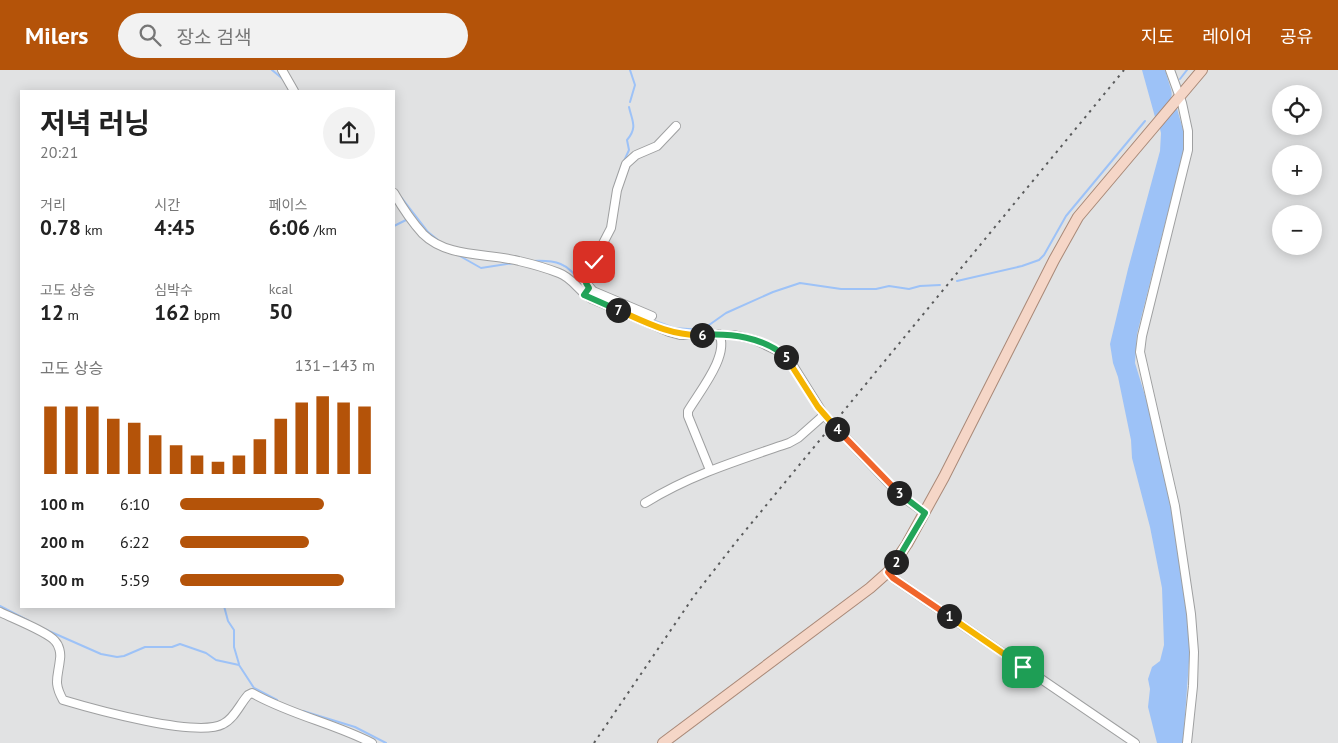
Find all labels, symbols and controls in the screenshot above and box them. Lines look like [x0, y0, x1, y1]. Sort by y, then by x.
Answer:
search box [118, 13, 468, 58]
text: Milers [25, 20, 88, 51]
icon: search [136, 21, 164, 49]
text: 장소 검색 [176, 25, 251, 49]
text: 지도 [1141, 25, 1174, 48]
text: 레이어 [1202, 25, 1252, 48]
text: 공유 [1280, 25, 1313, 48]
map controls [1272, 85, 1322, 255]
button: locate [1272, 85, 1322, 135]
text: 저녁 러닝 [40, 104, 150, 141]
button: share [323, 107, 375, 159]
text: 20:21 [40, 142, 78, 162]
button: + [1272, 145, 1322, 195]
text: 거리 [40, 196, 66, 214]
text: 시간 [154, 196, 180, 214]
text: 페이스 [269, 196, 307, 214]
button: − [1272, 205, 1322, 255]
text: 0.78 [40, 214, 81, 241]
text: 4:45 [154, 214, 196, 241]
text: 6:06 [269, 214, 310, 241]
text: km [81, 221, 103, 239]
text: /km [310, 221, 337, 239]
pin [573, 241, 615, 283]
icon: check [580, 248, 608, 276]
text: kcal [269, 280, 293, 298]
text: 고도 상승 [40, 281, 95, 299]
text: 심박수 [154, 281, 193, 299]
text: 50 [269, 298, 292, 325]
pin: 7 [606, 298, 630, 322]
text: 12 [40, 299, 64, 326]
text: 162 [154, 299, 190, 326]
text: 7 [615, 301, 622, 319]
text: m [64, 306, 79, 324]
text: bpm [190, 306, 220, 324]
pin: 6 [690, 322, 714, 348]
text: 6 [699, 326, 706, 344]
pin: 5 [774, 344, 798, 370]
text: 5 [783, 348, 790, 366]
text: 131–143 m [295, 355, 375, 375]
text: 고도 상승 [40, 358, 103, 378]
pin: 4 [824, 416, 850, 442]
text: 4 [834, 420, 841, 438]
pin: 3 [886, 480, 912, 506]
text: 3 [896, 484, 903, 502]
text: 100 m [40, 494, 84, 514]
text: 6:10 [120, 494, 150, 514]
text: 200 m [40, 532, 84, 552]
text: 6:22 [120, 532, 150, 552]
pin: 2 [884, 550, 908, 574]
text: 2 [893, 553, 900, 571]
text: 300 m [40, 570, 84, 590]
text: 5:59 [120, 570, 150, 590]
pin: 1 [936, 604, 962, 628]
text: 1 [946, 607, 953, 625]
pin [1002, 646, 1044, 688]
icon: arrive [1009, 653, 1037, 681]

